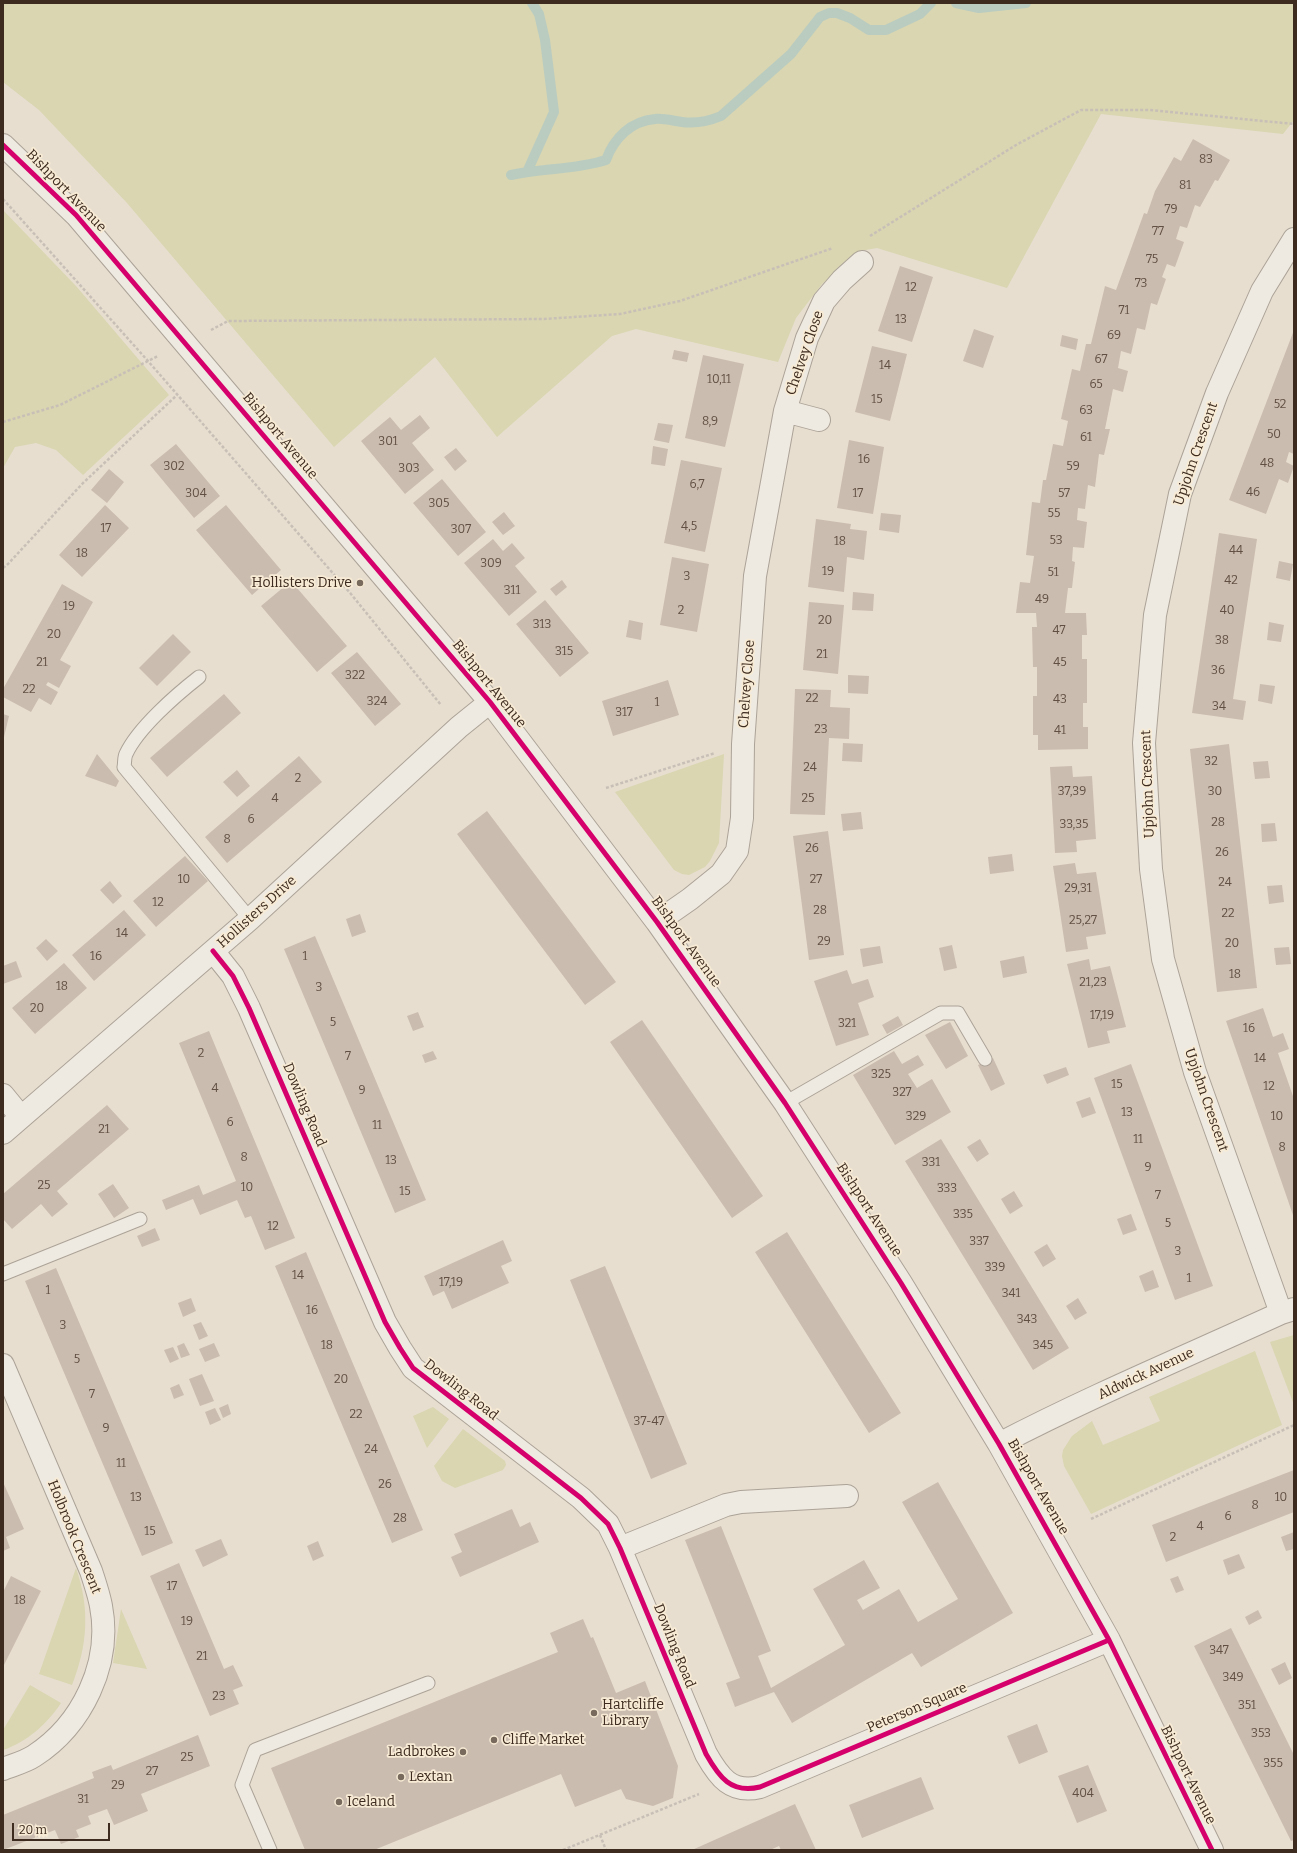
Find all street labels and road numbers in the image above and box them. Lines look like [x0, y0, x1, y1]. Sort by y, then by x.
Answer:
street label: Bishport Avenue [22, 146, 110, 236]
street label: Chelvey Close [783, 308, 827, 398]
street label: Bishport Avenue [239, 389, 321, 483]
street label: Upjohn Crescent [1170, 400, 1222, 508]
street label: Bishport Avenue [448, 637, 530, 731]
street label: Chelvey Close [736, 639, 758, 729]
street label: Upjohn Crescent [1138, 730, 1158, 838]
street label: Hollisters Drive [214, 872, 300, 952]
street label: Bishport Avenue [647, 893, 725, 991]
street label: Upjohn Crescent [1180, 1046, 1232, 1154]
street label: Dowling Road [279, 1061, 329, 1149]
street label: Bishport Avenue [833, 1160, 905, 1260]
street label: Aldwick Avenue [1095, 1344, 1197, 1404]
street label: Dowling Road [421, 1356, 501, 1424]
street label: Bishport Avenue [1004, 1436, 1072, 1538]
street label: Holbrook Crescent [44, 1478, 104, 1596]
street label: Dowling Road [649, 1601, 699, 1691]
street label: Peterson Square [865, 1679, 969, 1737]
street label: Bishport Avenue [1157, 1723, 1219, 1827]

